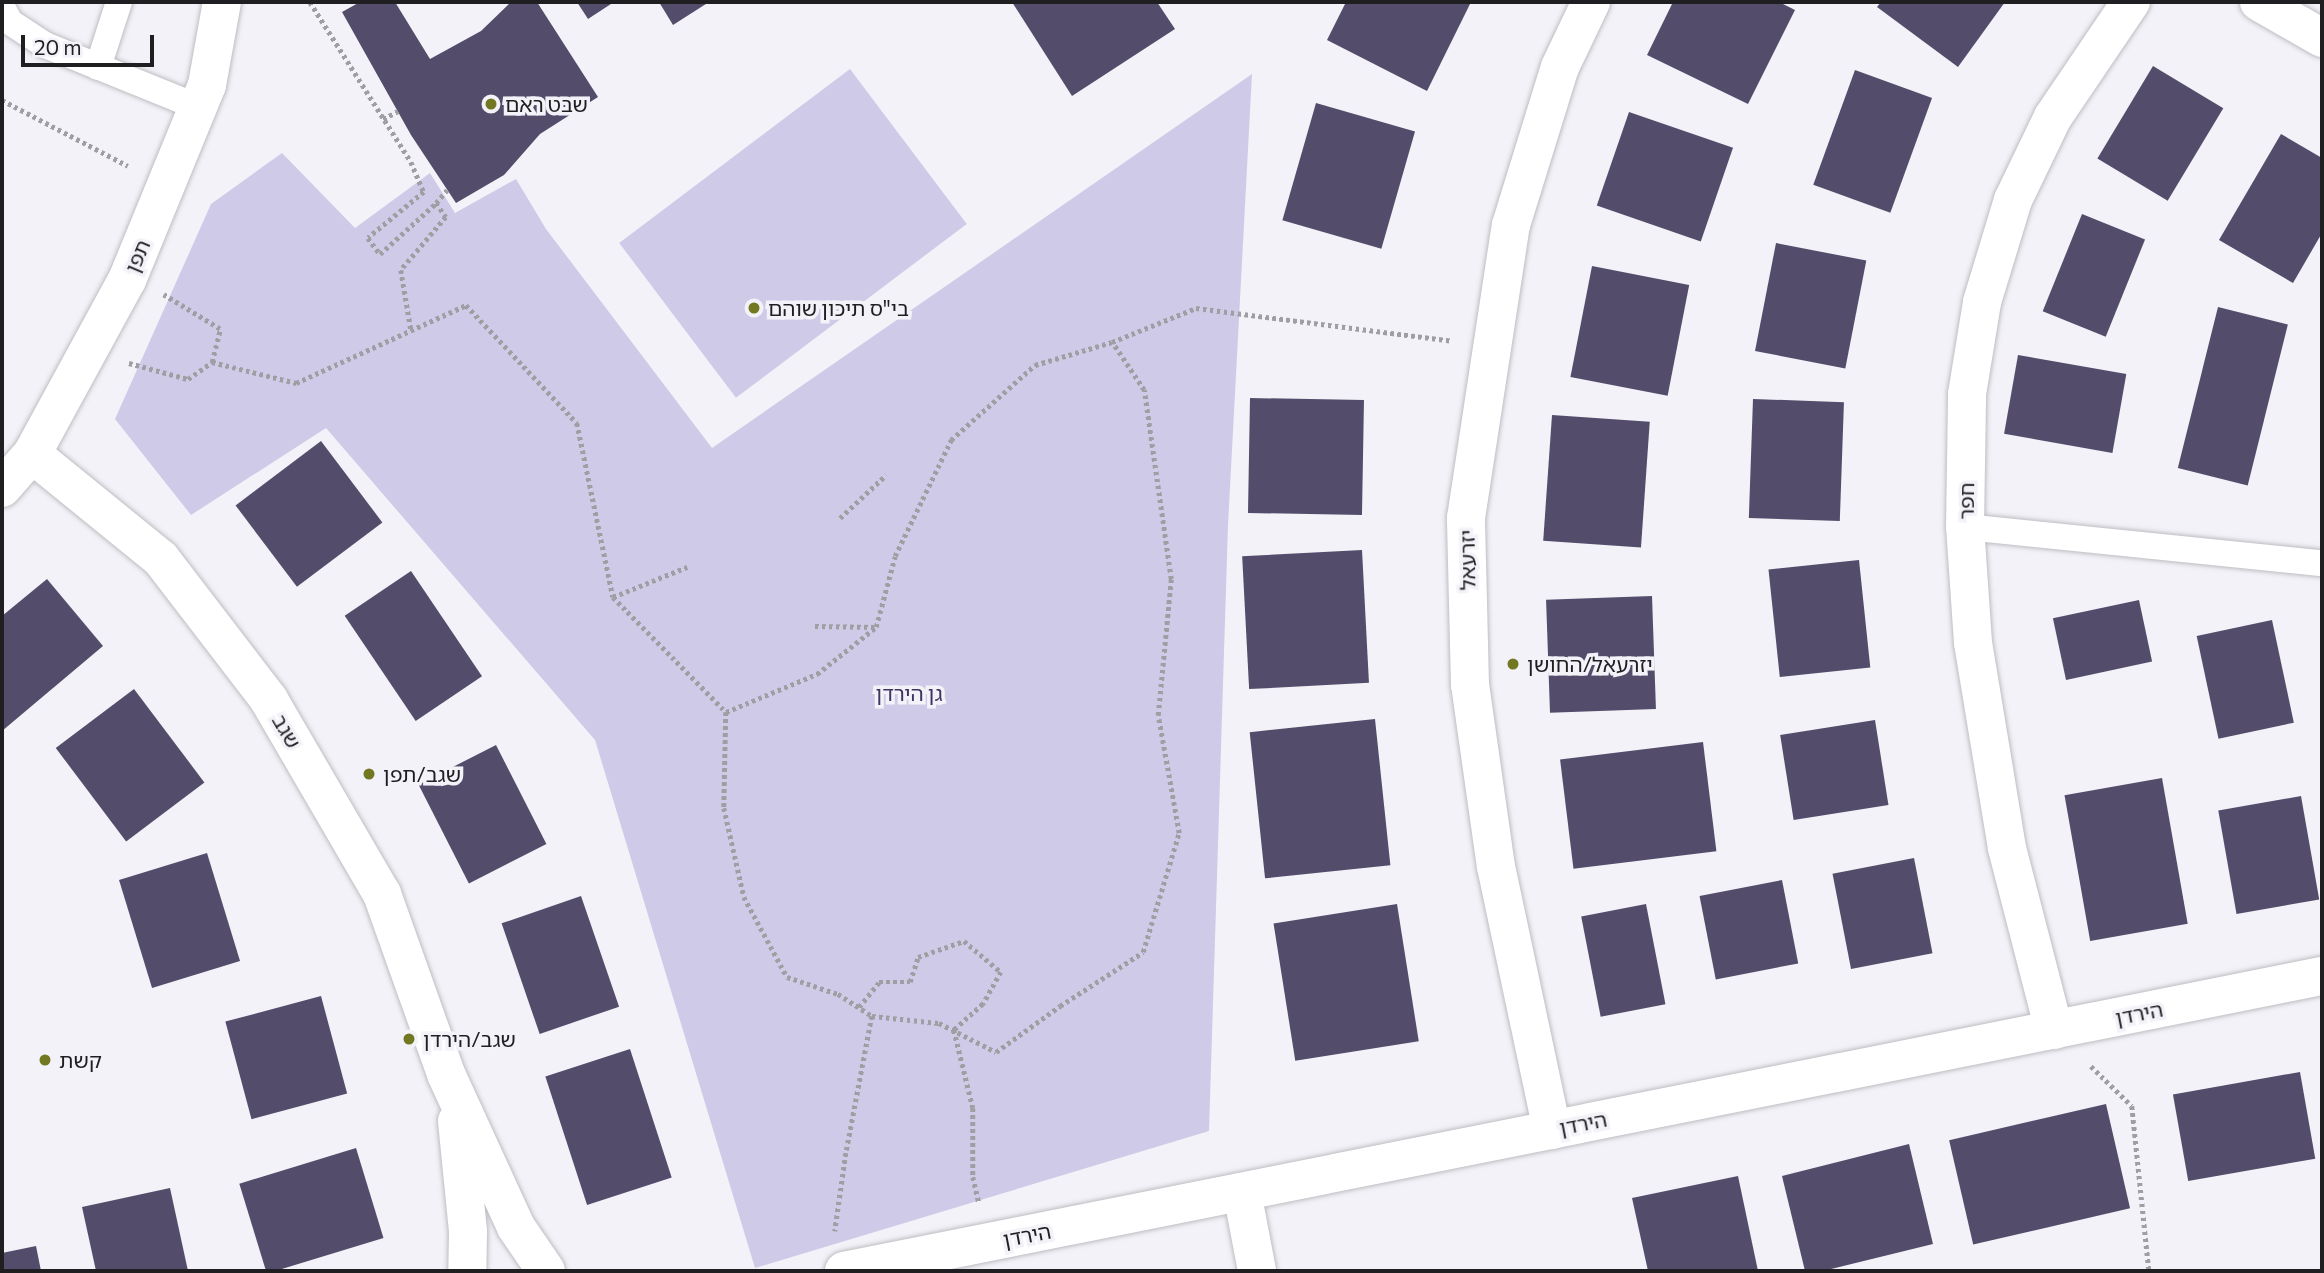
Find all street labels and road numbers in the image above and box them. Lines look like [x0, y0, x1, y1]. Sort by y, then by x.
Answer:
street label: תפן [119, 236, 155, 276]
street label: חפר [1953, 482, 1979, 520]
street label: יזרעאל [1454, 529, 1480, 591]
street label: שגב [267, 709, 307, 753]
street label: הירדן [2113, 996, 2165, 1030]
street label: הירדן [1557, 1106, 1609, 1140]
street label: הירדן [1001, 1218, 1053, 1252]

